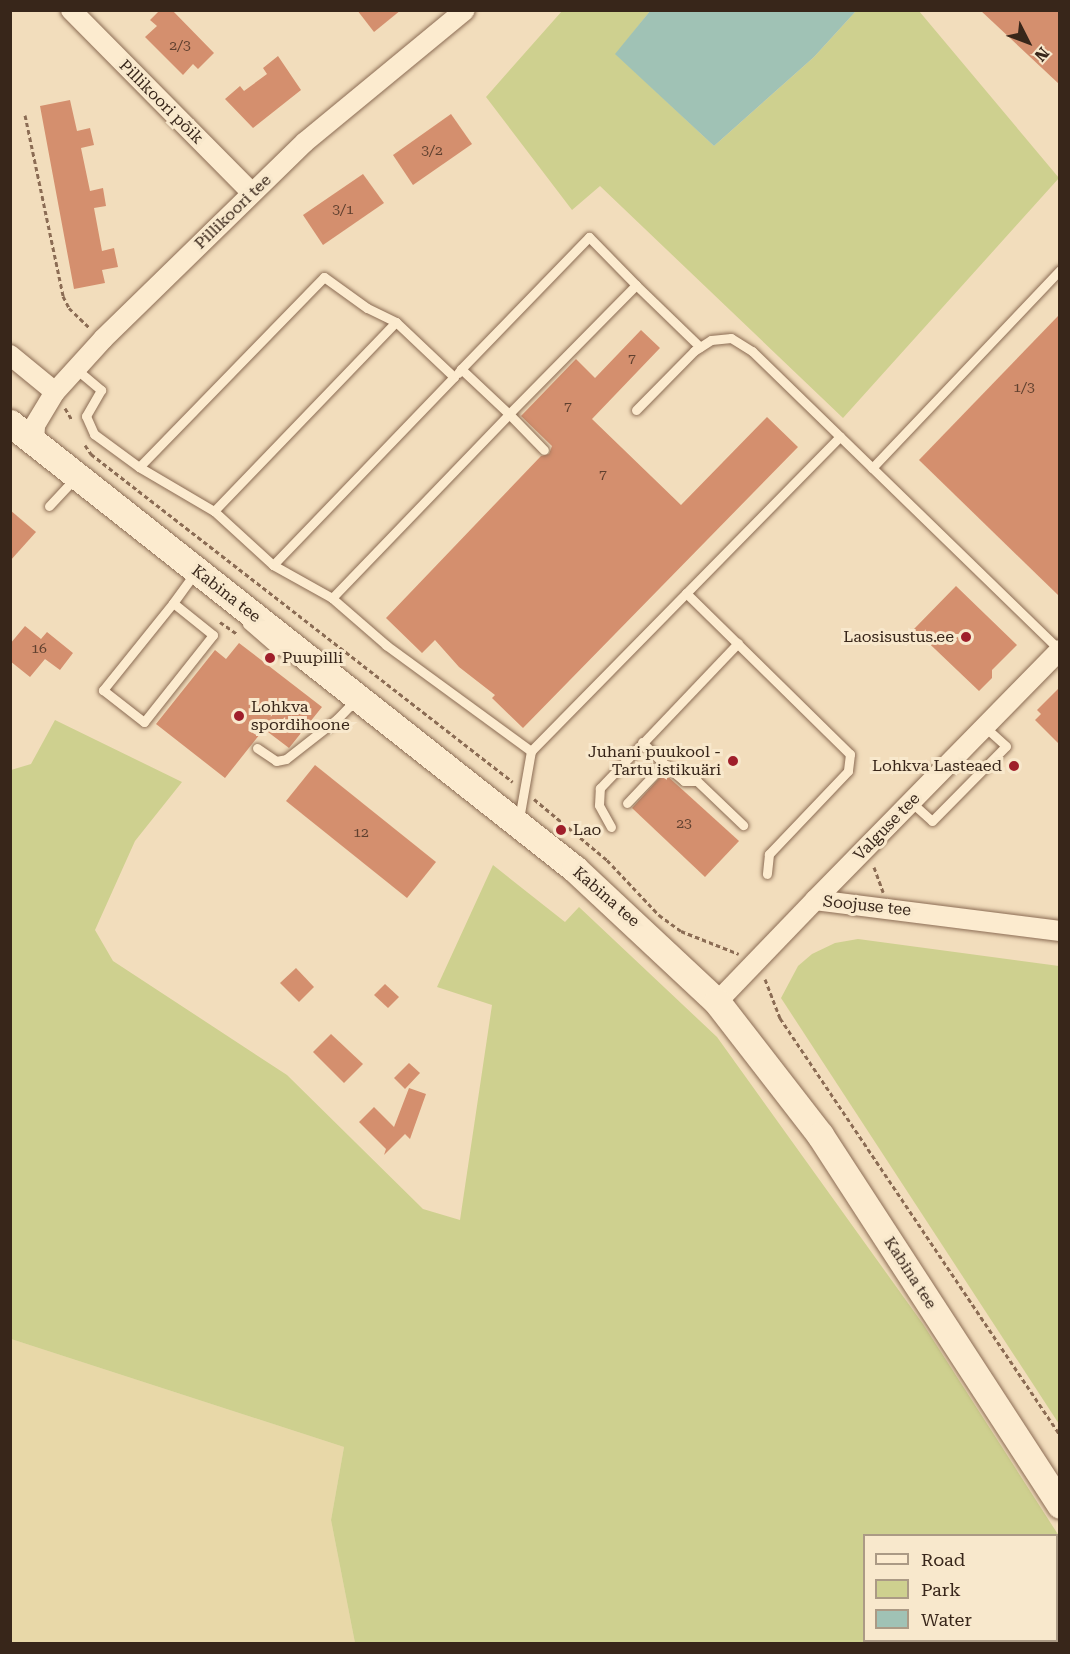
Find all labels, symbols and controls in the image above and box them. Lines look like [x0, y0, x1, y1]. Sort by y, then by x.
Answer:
north arrow [998, 12, 1058, 72]
house number: 2/3 [169, 37, 191, 53]
text: N [1031, 43, 1053, 65]
street label: Pillikoori põik [115, 56, 207, 148]
house number: 3/2 [421, 142, 443, 158]
street label: Pillikoori tee [191, 171, 275, 253]
house number: 3/1 [332, 201, 354, 217]
house number: 7 [628, 350, 636, 366]
house number: 1/3 [1013, 379, 1035, 395]
house number: 7 [564, 398, 572, 414]
house number: 7 [599, 466, 607, 482]
street label: Kabina tee [188, 561, 264, 627]
place label: Laosisustus.ee [843, 627, 954, 647]
marker: Laosisustus.ee [959, 630, 973, 644]
house number: 16 [31, 640, 47, 656]
place label: Puupilli [282, 648, 343, 668]
marker: Puupilli [263, 651, 277, 665]
place label: Lohkva spordihoone [251, 697, 350, 735]
marker: Lohkva spordihoone [232, 709, 246, 723]
place label: Juhani puukool - Tartu istikuäri [588, 742, 721, 780]
marker: Juhani puukool - Tartu istikuäri [726, 754, 740, 768]
place label: Lohkva Lasteaed [872, 756, 1002, 776]
marker: Lohkva Lasteaed [1007, 759, 1021, 773]
street label: Valguse tee [850, 789, 924, 865]
house number: 23 [676, 815, 692, 831]
place label: Lao [573, 820, 601, 840]
marker: Lao [554, 823, 568, 837]
house number: 12 [353, 824, 369, 840]
street label: Kabina tee [569, 863, 643, 931]
street label: Soojuse tee [822, 892, 912, 920]
street label: Kabina tee [880, 1233, 940, 1313]
legend [863, 1534, 1058, 1642]
text: Road [921, 1549, 965, 1570]
text: Park [921, 1579, 961, 1600]
text: Water [921, 1609, 972, 1630]

